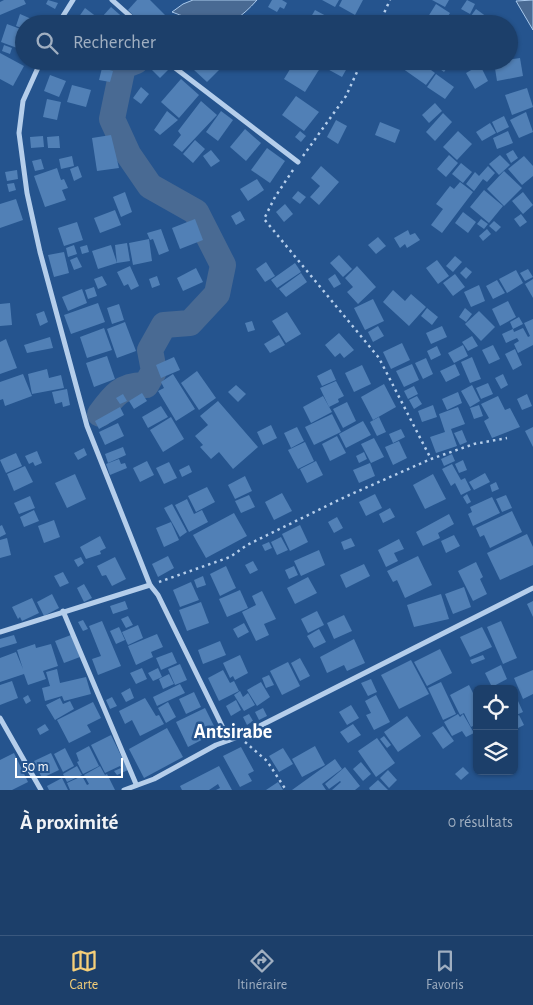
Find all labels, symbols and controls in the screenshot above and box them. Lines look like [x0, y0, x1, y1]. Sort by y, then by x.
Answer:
search box [15, 15, 518, 70]
icon: search [33, 29, 61, 57]
text: Rechercher [73, 33, 156, 52]
map controls [473, 685, 518, 775]
button: locate [473, 685, 518, 730]
district label: Antsirabe [194, 722, 272, 742]
button: layers [473, 730, 518, 775]
scale bar [15, 755, 122, 778]
text: 50 m [22, 760, 49, 774]
text: À proximité [20, 812, 118, 833]
text: 0 résultats [448, 814, 513, 830]
tab: Carte [69, 947, 98, 994]
tab: Itinéraire [237, 947, 287, 994]
tab: Favoris [426, 947, 464, 994]

